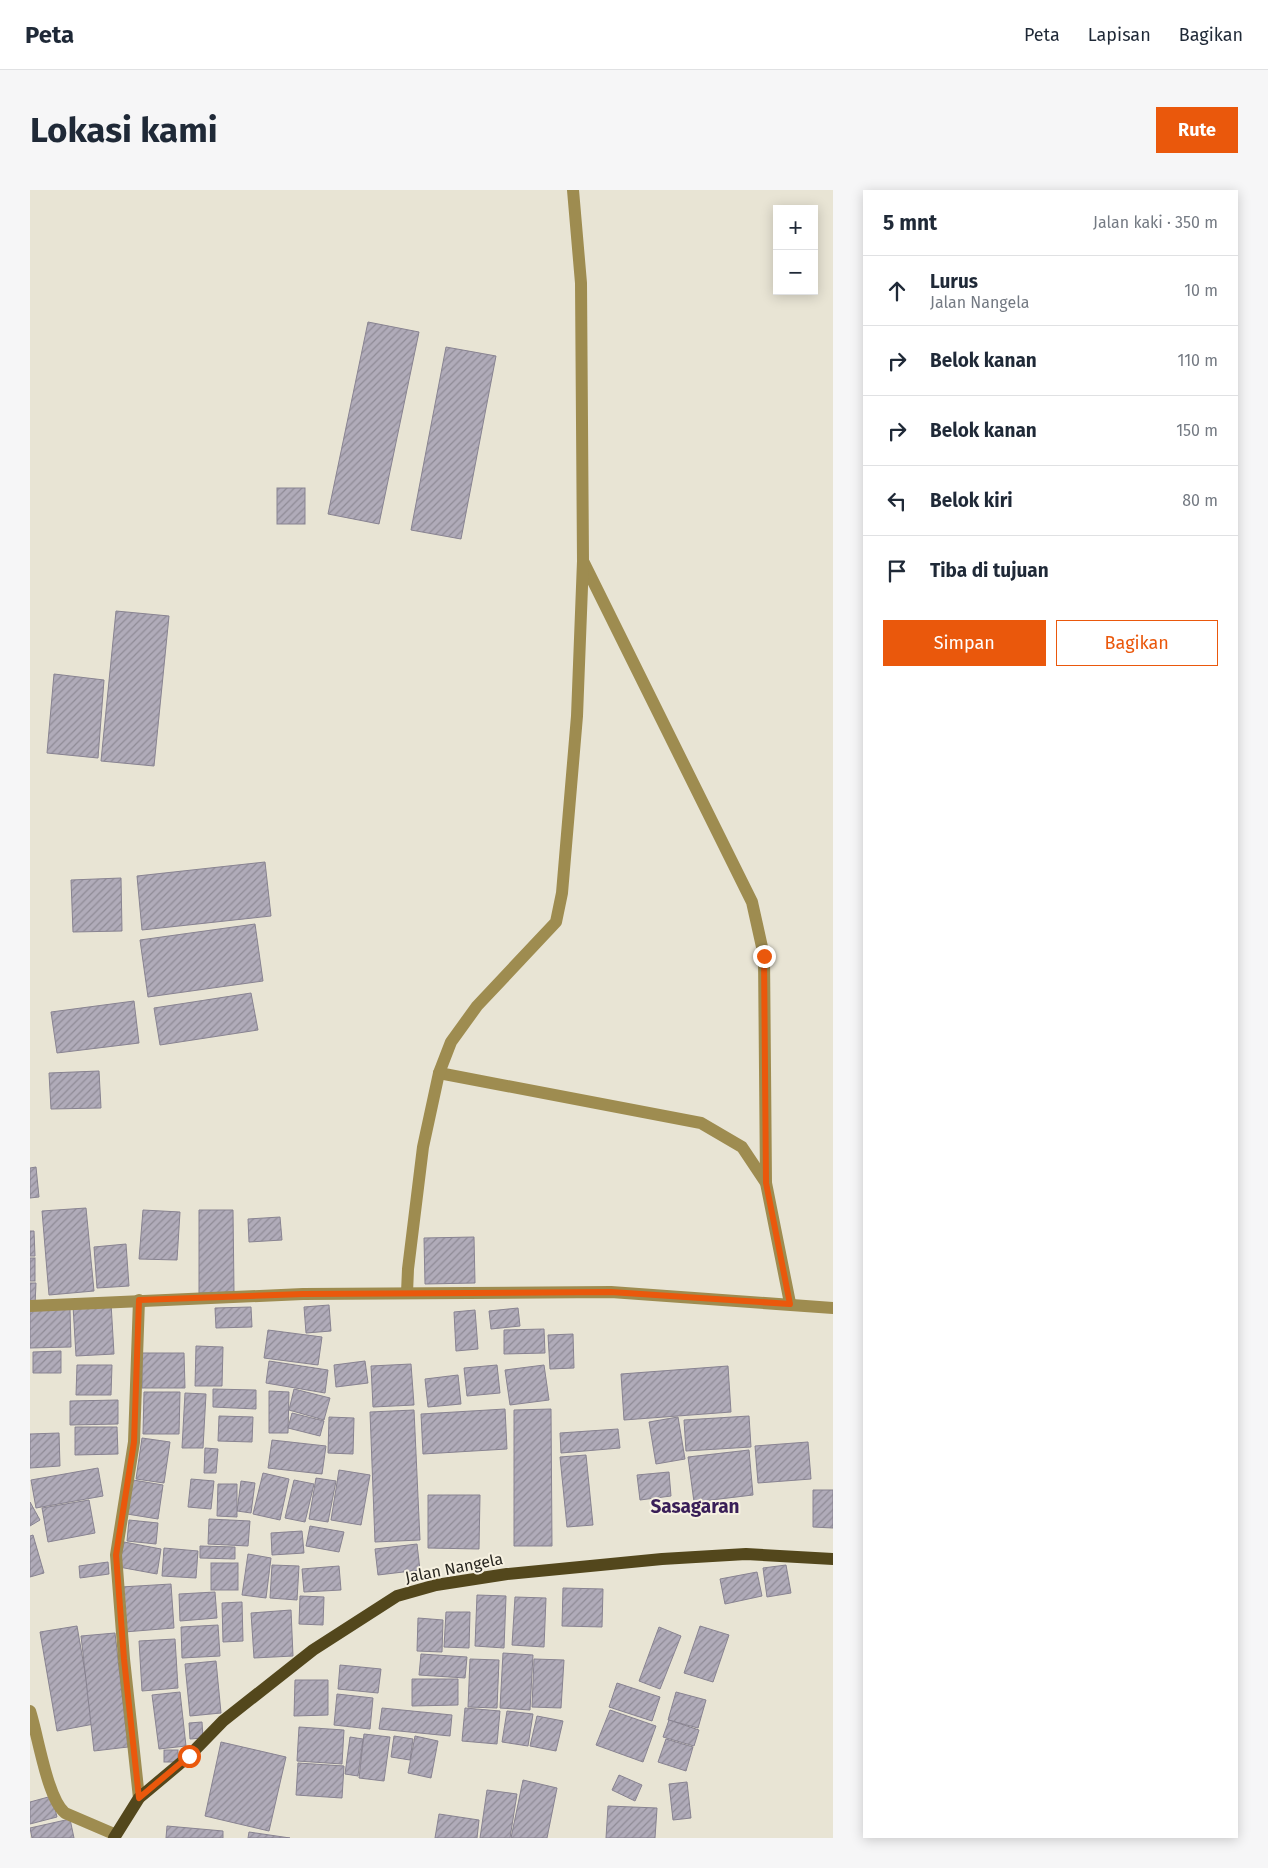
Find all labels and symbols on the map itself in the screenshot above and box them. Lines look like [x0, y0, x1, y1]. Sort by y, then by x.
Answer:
route end [753, 945, 776, 968]
district label: Sasagaran [650, 1495, 740, 1518]
street label: Jalan Nangela [403, 1549, 505, 1587]
route start [178, 1745, 201, 1768]

